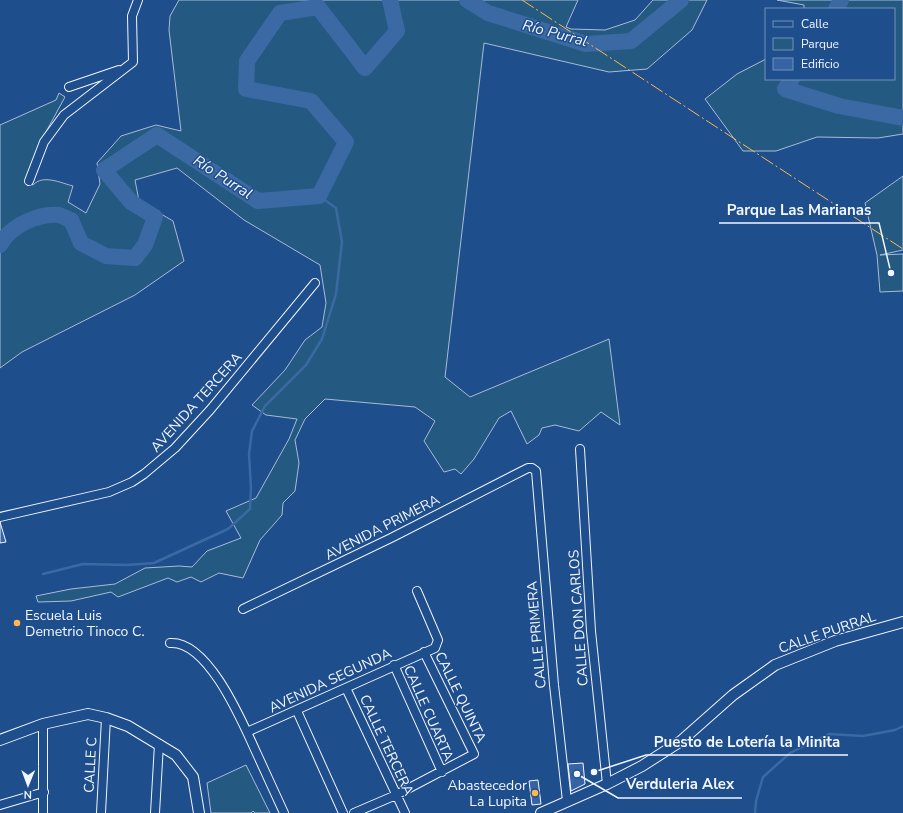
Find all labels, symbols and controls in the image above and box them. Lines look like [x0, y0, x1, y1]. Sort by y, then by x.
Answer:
legend [765, 8, 895, 80]
water label: Río Purral [520, 15, 590, 51]
text: Calle [801, 16, 829, 32]
text: Parque [801, 36, 839, 52]
text: Edificio [801, 56, 840, 72]
water label: Río Purral [190, 150, 256, 204]
callout: Parque Las Marianas [719, 196, 879, 223]
text: Parque Las Marianas [727, 200, 871, 220]
street label: AVENIDA TERCERA [146, 348, 246, 456]
street label: AVENIDA PRIMERA [322, 490, 443, 565]
street label: CALLE DON CARLOS [564, 549, 593, 687]
street label: CALLE PRIMERA [522, 580, 551, 689]
place label: Escuela Luis Demetrio Tinoco C. [25, 606, 145, 641]
street label: CALLE PURRAL [776, 607, 879, 658]
marker: Escuela Luis Demetrio Tinoco C. [12, 618, 22, 628]
street label: AVENIDA SEGUNDA [266, 644, 395, 717]
street label: CALLE QUINTA [430, 649, 491, 746]
street label: CALLE CUARTA [399, 662, 458, 764]
street label: CALLE TERCERA [355, 692, 418, 799]
callout: Puesto de Lotería la Minita [646, 728, 848, 755]
text: Puesto de Lotería la Minita [654, 732, 840, 752]
street label: CALLE C [80, 737, 101, 793]
north arrow [8, 765, 48, 805]
callout: Verduleria Alex [618, 771, 742, 798]
text: Verduleria Alex [625, 774, 735, 794]
place label: Abastecedor La Lupita [448, 776, 527, 811]
text: N [24, 787, 32, 802]
marker: Abastecedor La Lupita [530, 788, 540, 798]

